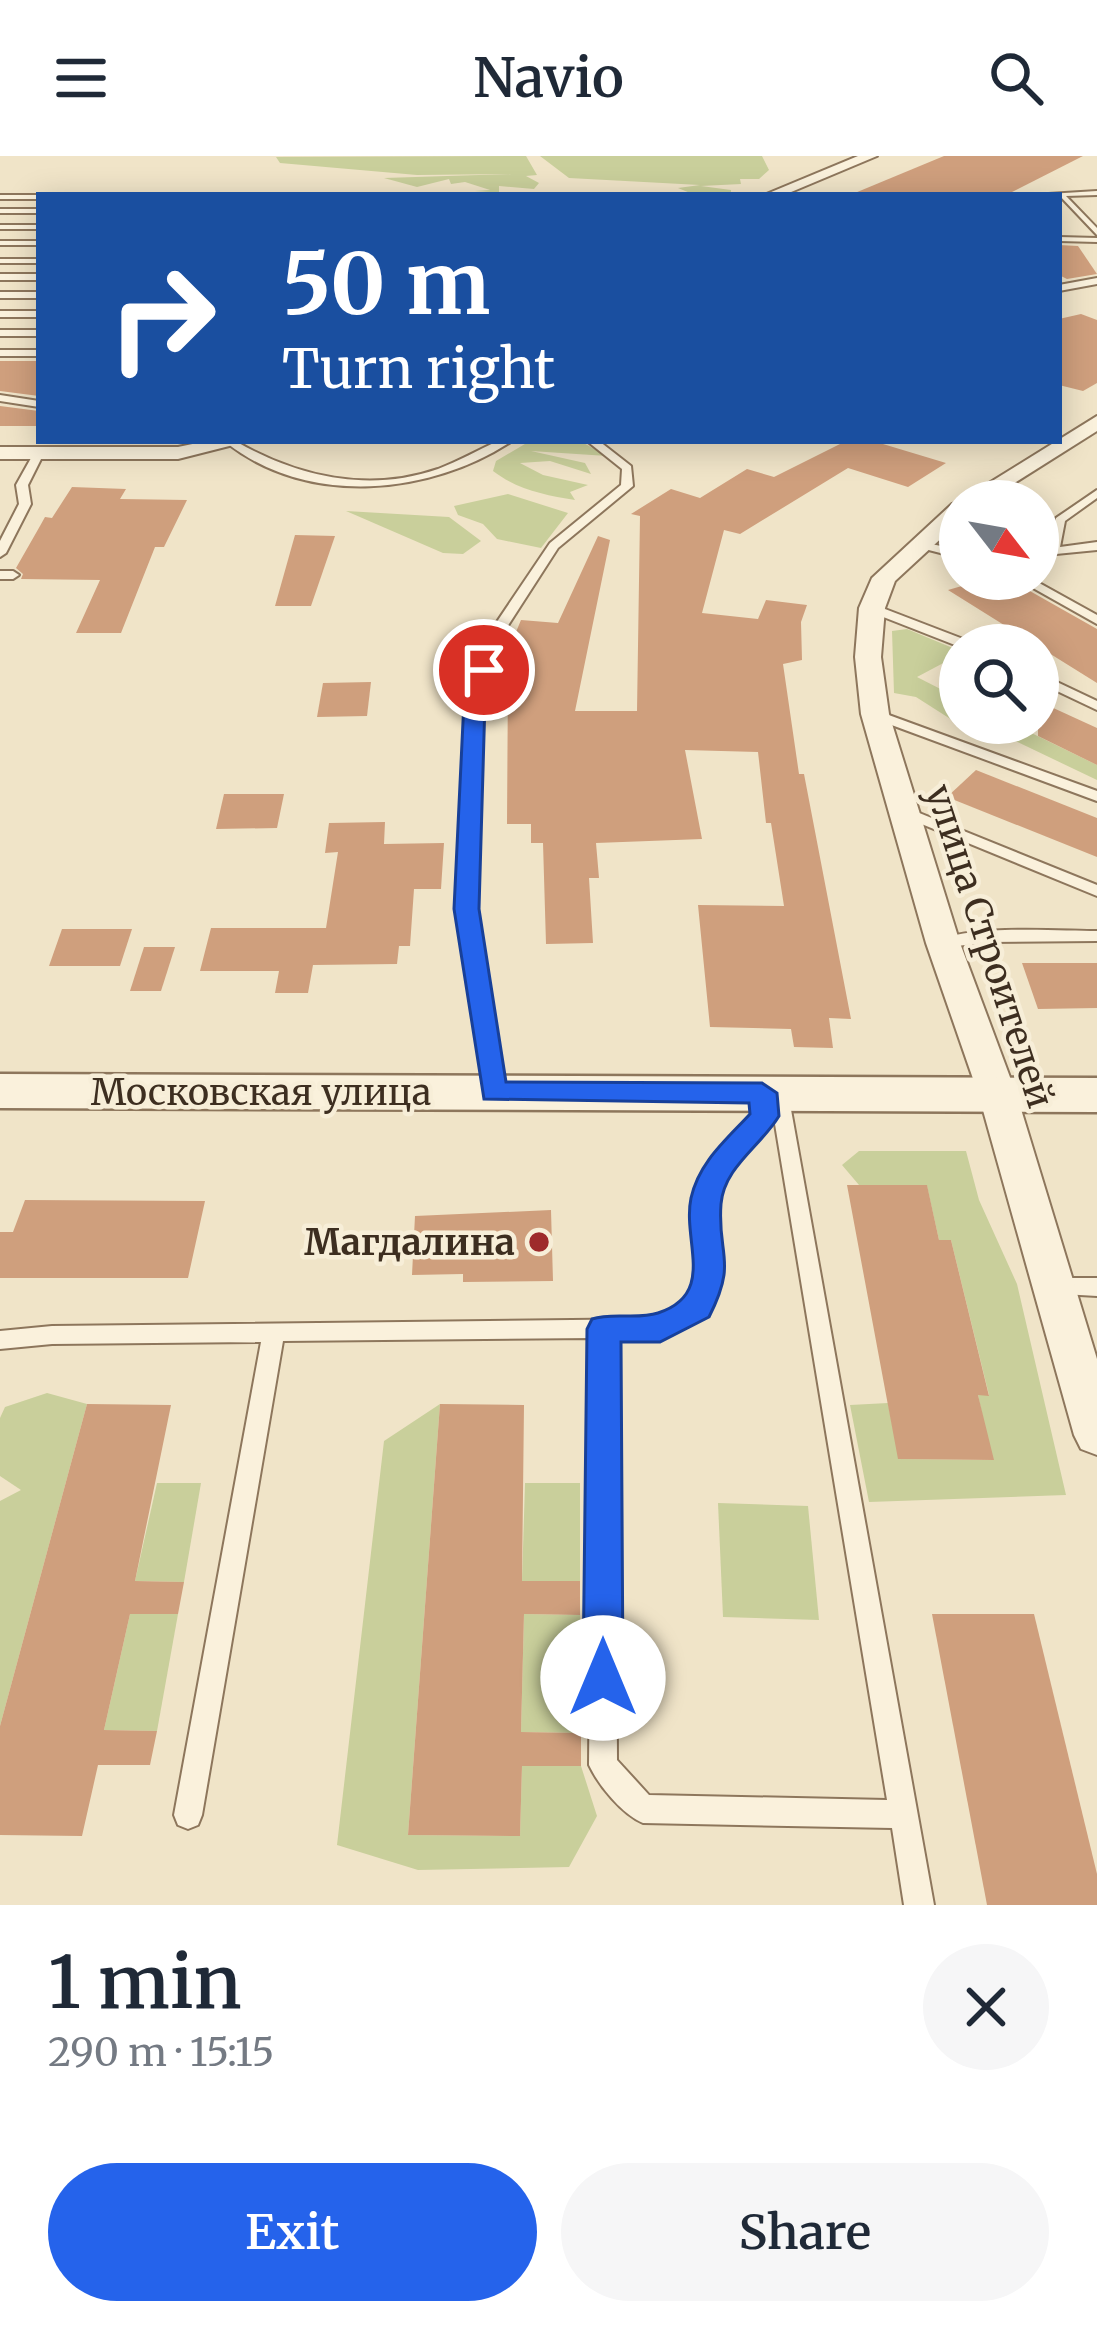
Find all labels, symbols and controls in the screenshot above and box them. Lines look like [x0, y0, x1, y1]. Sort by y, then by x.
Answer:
text: Navio [473, 44, 624, 112]
icon: menu [48, 45, 114, 111]
icon: search [983, 45, 1049, 111]
text: 50 m [282, 231, 490, 337]
icon: right [84, 240, 240, 396]
text: Turn right [282, 335, 555, 403]
north arrow [939, 480, 1059, 600]
map controls [939, 480, 1059, 744]
pin [433, 619, 535, 721]
button: search [939, 624, 1059, 744]
icon: arrive [451, 637, 517, 703]
street label: улица Строителей [916, 779, 1063, 1113]
street label: Московская улица [91, 1070, 431, 1115]
place label: Магдалина [304, 1220, 515, 1265]
marker: Магдалина [526, 1229, 552, 1255]
position arrow [540, 1615, 666, 1741]
text: 1 min [48, 1937, 242, 2028]
button: close [923, 1944, 1049, 2070]
text: 290 m · 15:15 [48, 2028, 274, 2077]
button: Exit [48, 2163, 537, 2301]
button: Share [561, 2163, 1049, 2301]

